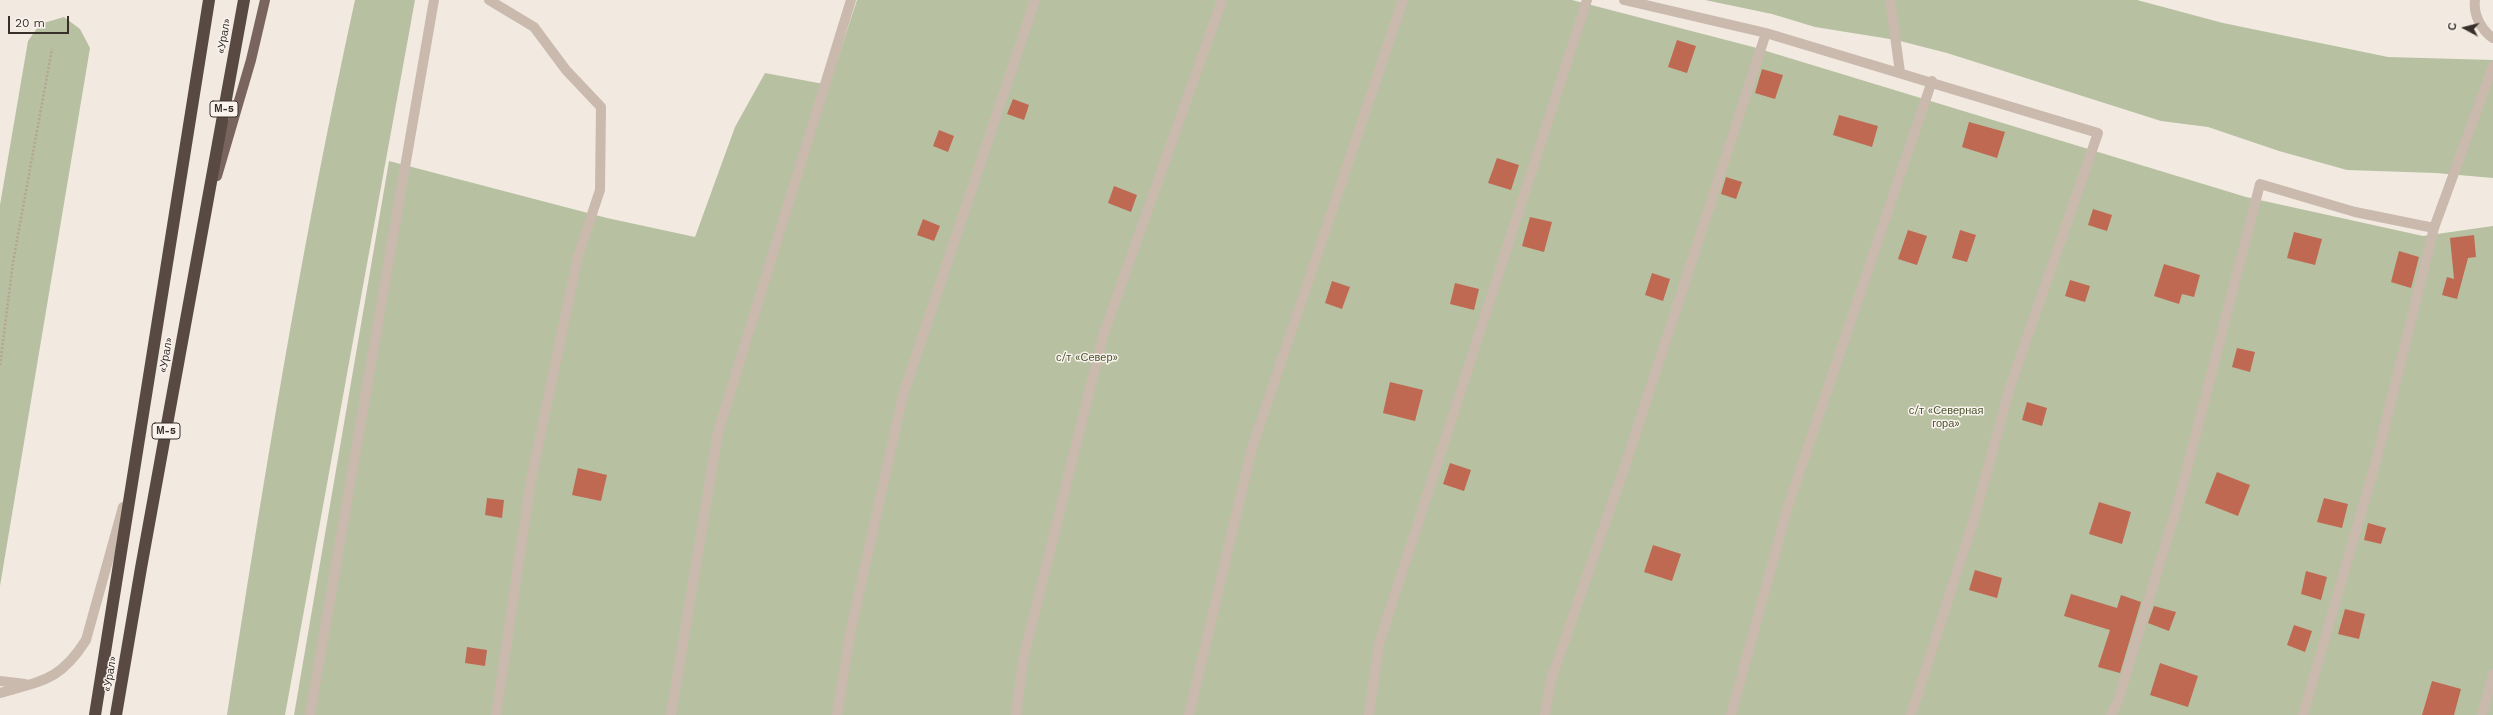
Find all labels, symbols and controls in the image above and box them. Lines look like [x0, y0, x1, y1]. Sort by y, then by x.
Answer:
scale bar [10, 8, 71, 34]
north arrow [2445, 8, 2485, 48]
text: 20 m [15, 16, 45, 30]
street label: «Урал» [214, 17, 234, 55]
text: С [2446, 22, 2460, 31]
road number: М-5 [210, 101, 238, 117]
street label: «Урал» [156, 336, 176, 374]
park label: с/т «Север» [1056, 351, 1118, 365]
park label: с/т «Северная гора» [1909, 404, 1983, 430]
road number: М-5 [152, 423, 180, 439]
street label: «Урал» [101, 655, 119, 693]

